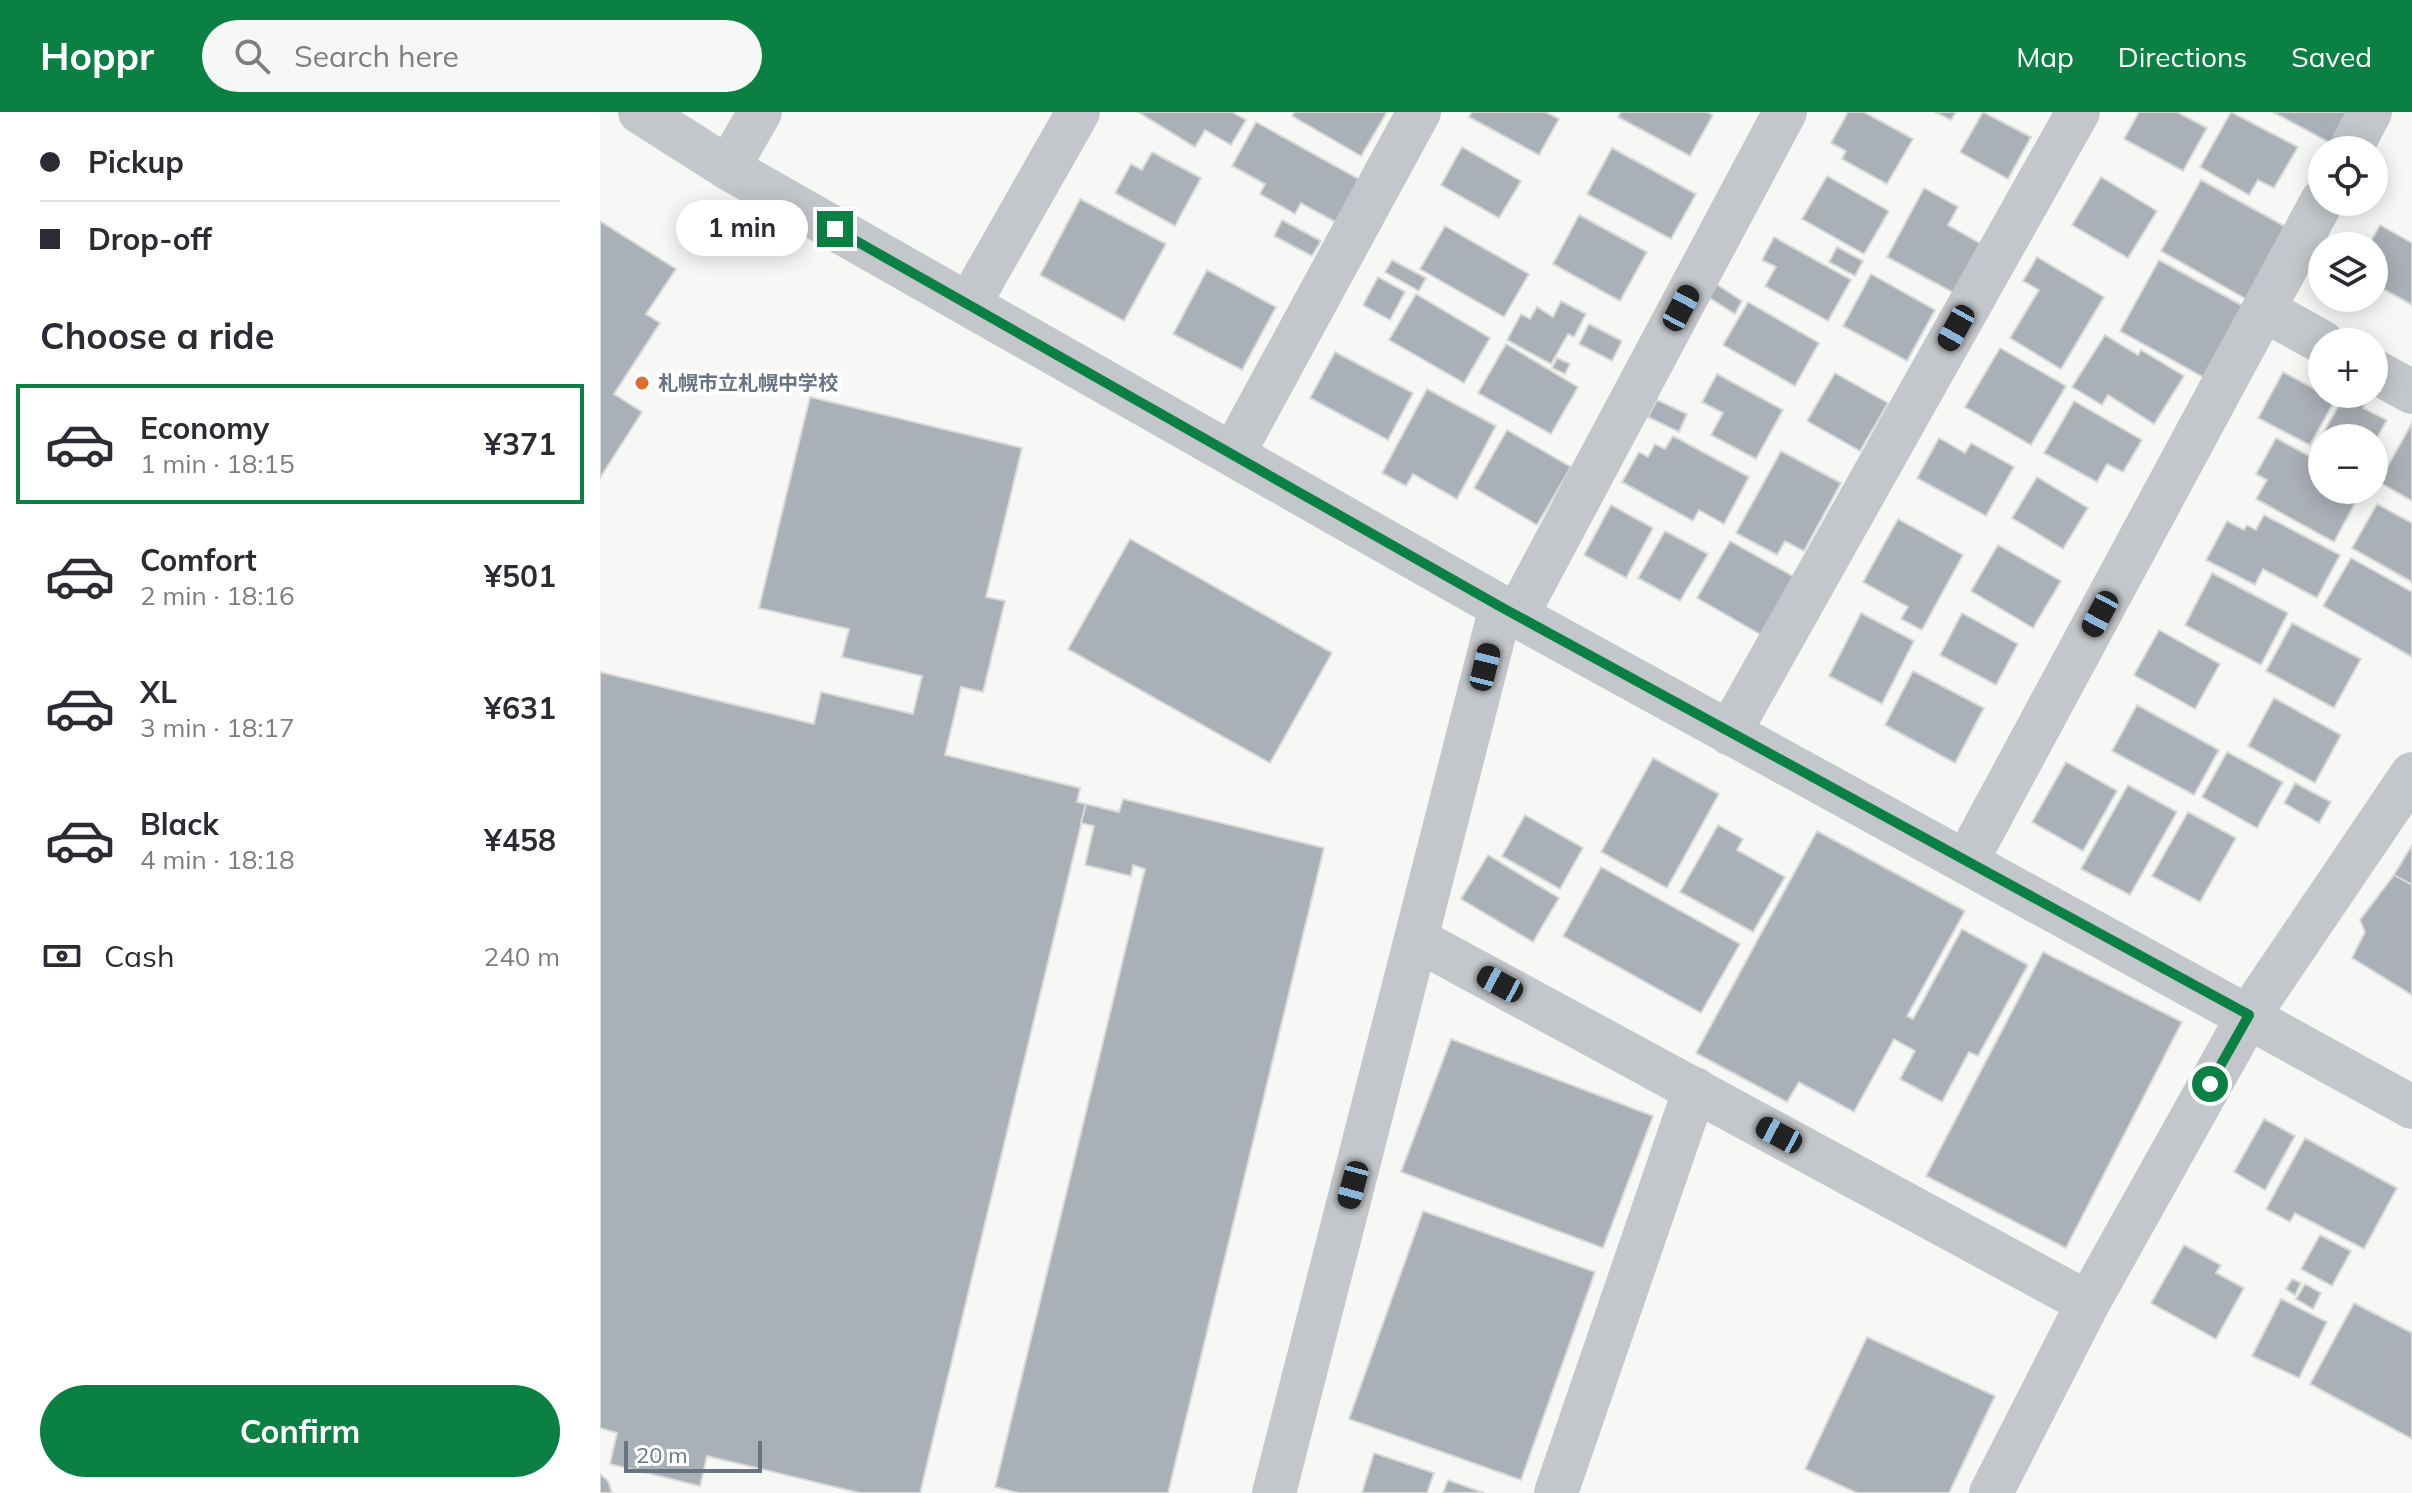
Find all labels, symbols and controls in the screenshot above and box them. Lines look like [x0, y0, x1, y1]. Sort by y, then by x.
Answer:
search box [202, 20, 762, 92]
text: Hoppr [40, 32, 154, 80]
icon: search [230, 34, 274, 78]
text: Search here [294, 37, 459, 75]
text: Map [2016, 39, 2074, 74]
text: Directions [2118, 39, 2247, 74]
text: Saved [2291, 39, 2372, 74]
map controls [2308, 136, 2388, 504]
button: locate [2308, 136, 2388, 216]
text: Pickup [88, 143, 184, 181]
callout: 1 min [675, 201, 807, 257]
text: 1 min [708, 211, 776, 244]
route end [817, 211, 853, 247]
text: Drop-off [88, 220, 212, 258]
button: layers [2308, 232, 2388, 312]
car [1659, 281, 1703, 335]
car [1934, 301, 1978, 355]
text: Choose a ride [40, 313, 274, 358]
button: + [2308, 328, 2388, 408]
place label: 札幌市立札幌中学校 [658, 370, 838, 395]
marker: 札幌市立札幌中学校 [633, 374, 651, 392]
icon: car [44, 408, 116, 480]
text: Economy [140, 409, 269, 447]
button: − [2308, 424, 2388, 504]
text: ¥371 [484, 425, 556, 463]
text: 1 min · 18:15 [140, 447, 295, 480]
icon: car [44, 540, 116, 612]
text: Comfort [140, 541, 257, 579]
text: ¥501 [484, 557, 556, 595]
text: 2 min · 18:16 [140, 579, 295, 612]
car [2078, 587, 2122, 641]
car [1468, 641, 1502, 693]
icon: car [44, 672, 116, 744]
text: XL [140, 673, 177, 711]
text: ¥631 [484, 689, 556, 727]
text: 3 min · 18:17 [140, 711, 295, 744]
icon: car [44, 804, 116, 876]
text: Black [140, 805, 219, 843]
text: ¥458 [484, 821, 556, 859]
text: 4 min · 18:18 [140, 843, 295, 876]
icon: cash [40, 934, 84, 978]
text: Cash [104, 937, 175, 975]
text: 240 m [484, 940, 560, 973]
car [1473, 962, 1527, 1006]
route start [2192, 1066, 2228, 1102]
car [1752, 1113, 1806, 1157]
car [1335, 1159, 1371, 1211]
button: Confirm [40, 1385, 560, 1477]
scale bar [624, 1437, 762, 1473]
text: 20 m [636, 1441, 687, 1469]

